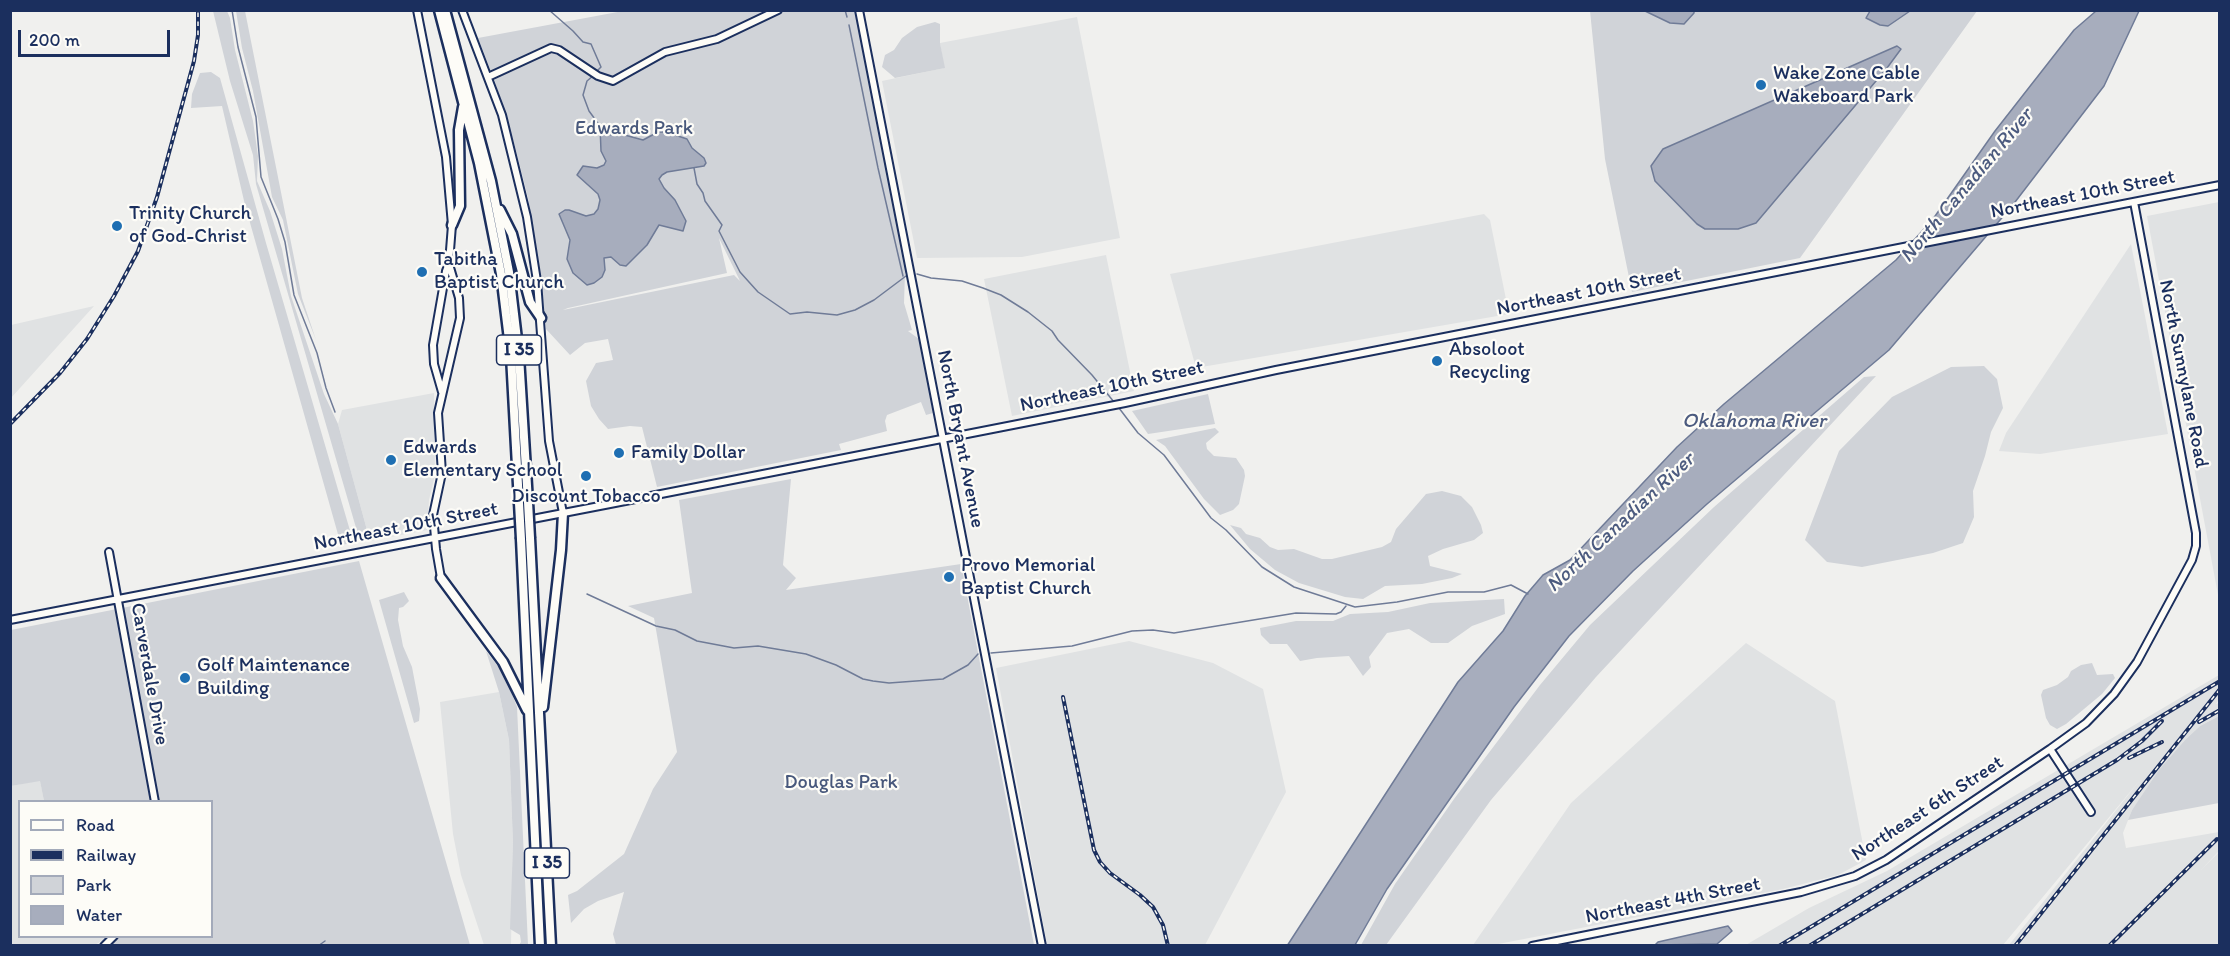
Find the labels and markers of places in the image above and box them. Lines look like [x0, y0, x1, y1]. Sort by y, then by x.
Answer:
place label: Wake Zone Cable Wakeboard Park [1773, 62, 1920, 109]
marker: Wake Zone Cable Wakeboard Park [1754, 78, 1768, 92]
place label: Trinity Church of God-Christ [129, 202, 251, 249]
marker: Trinity Church of God-Christ [110, 219, 124, 233]
place label: Tabitha Baptist Church [434, 248, 564, 295]
marker: Tabitha Baptist Church [415, 265, 429, 279]
place label: Absoloot Recycling [1449, 338, 1530, 385]
marker: Absoloot Recycling [1430, 354, 1444, 368]
place label: Edwards Elementary School [403, 436, 562, 483]
place label: Family Dollar [631, 441, 745, 465]
marker: Family Dollar [612, 446, 626, 460]
marker: Edwards Elementary School [384, 453, 398, 467]
marker: Discount Tobacco [579, 469, 593, 483]
place label: Discount Tobacco [511, 485, 661, 509]
place label: Provo Memorial Baptist Church [961, 554, 1095, 601]
marker: Provo Memorial Baptist Church [942, 570, 956, 584]
place label: Golf Maintenance Building [197, 654, 350, 701]
marker: Golf Maintenance Building [178, 671, 192, 685]

